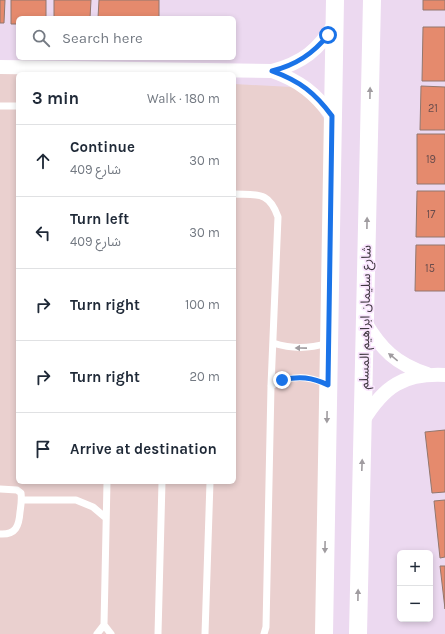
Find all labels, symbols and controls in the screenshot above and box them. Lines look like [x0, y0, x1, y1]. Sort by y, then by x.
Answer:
search box [16, 16, 236, 60]
route start [319, 26, 337, 44]
icon: search [30, 27, 52, 49]
text: Search here [62, 29, 143, 47]
one-way arrow [367, 86, 373, 99]
text: 3 min [32, 88, 79, 108]
text: Walk · 180 m [147, 91, 220, 106]
house number: 21 [428, 102, 438, 115]
text: Continue [70, 138, 135, 156]
icon: ahead [32, 150, 54, 172]
text: 30 m [189, 153, 220, 168]
house number: 19 [426, 153, 436, 166]
text: شارع 409 [70, 162, 121, 177]
house number: 17 [427, 208, 435, 221]
text: Turn left [70, 210, 129, 228]
one-way arrow [364, 216, 370, 229]
icon: left [32, 222, 54, 244]
text: 30 m [189, 225, 220, 240]
text: شارع 409 [70, 234, 121, 249]
street label: شارع سليمان ابراهيم المسلم [356, 245, 377, 389]
house number: 15 [425, 262, 435, 275]
icon: right [32, 294, 54, 316]
text: Turn right [70, 296, 140, 314]
text: 100 m [185, 297, 220, 312]
one-way arrow [294, 345, 307, 351]
one-way arrow [387, 352, 398, 361]
icon: right [32, 366, 54, 388]
text: Turn right [70, 368, 140, 386]
text: 20 m [190, 369, 220, 384]
route end [273, 371, 291, 389]
one-way arrow [324, 411, 331, 423]
icon: arrive [32, 438, 54, 460]
text: Arrive at destination [70, 440, 217, 458]
one-way arrow [359, 458, 365, 471]
one-way arrow [322, 541, 328, 554]
map controls [397, 550, 433, 622]
button: + [397, 550, 433, 586]
button: − [397, 586, 433, 622]
one-way arrow [355, 588, 361, 601]

